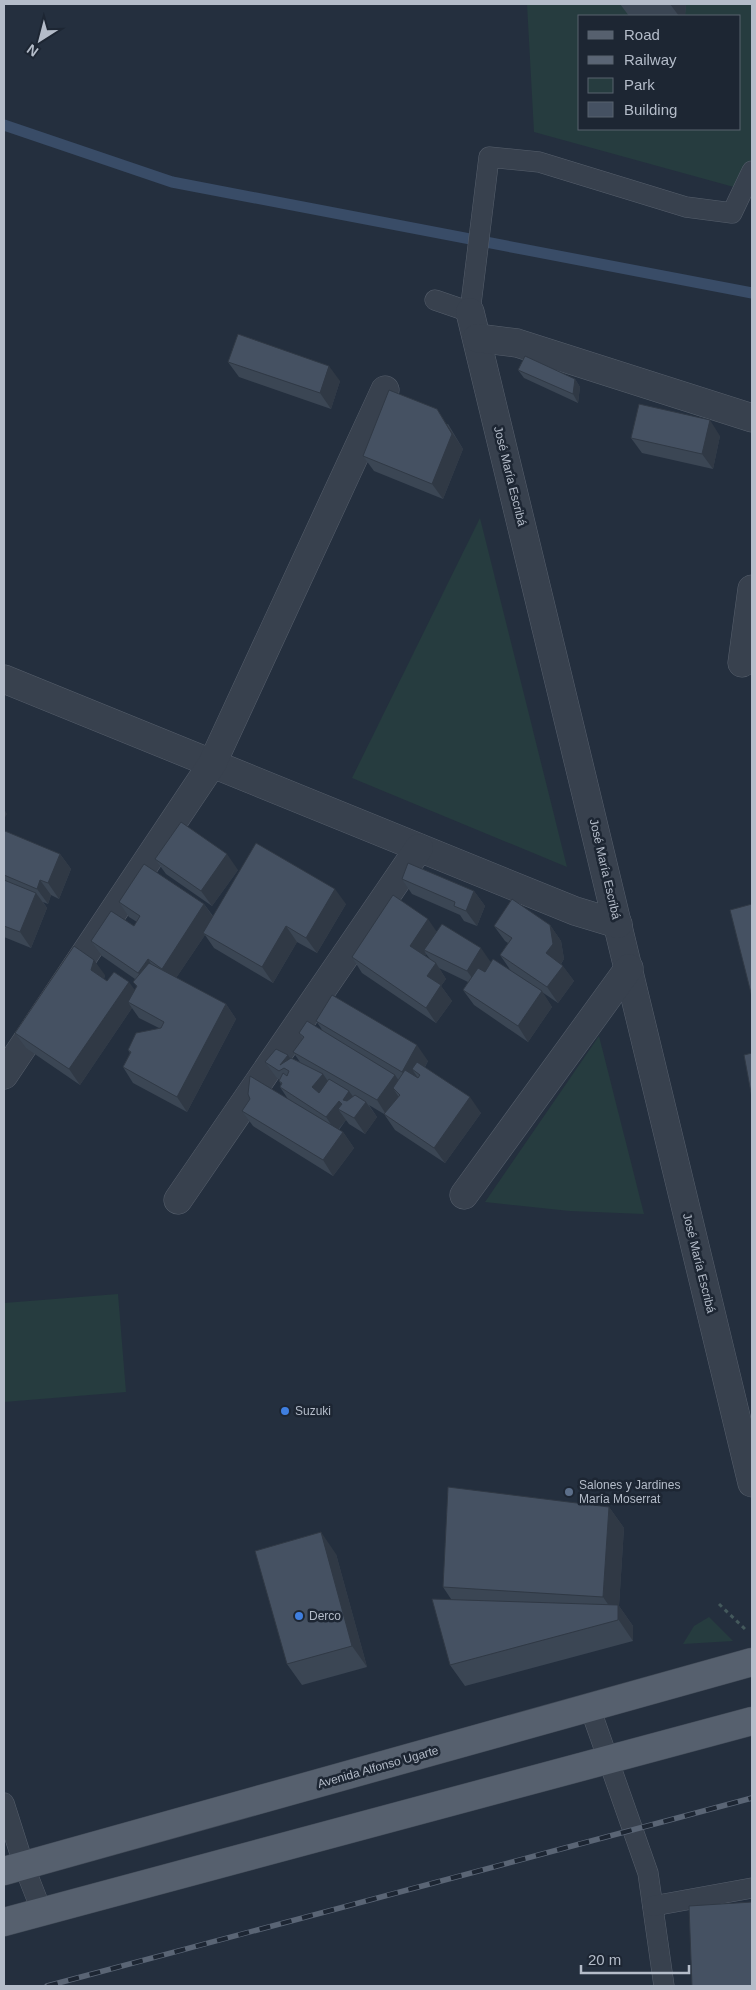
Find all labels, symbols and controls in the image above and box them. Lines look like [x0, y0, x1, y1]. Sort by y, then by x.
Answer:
north arrow [15, 15, 65, 65]
legend [578, 15, 741, 130]
text: Road [624, 26, 660, 43]
text: N [24, 41, 41, 60]
text: Railway [624, 51, 677, 68]
text: Park [624, 76, 655, 93]
text: Building [624, 101, 677, 118]
street label: José María Escribá [491, 424, 529, 528]
street label: José María Escribá [587, 817, 623, 921]
street label: José María Escribá [680, 1211, 718, 1315]
place label: Suzuki [295, 1404, 331, 1418]
marker: Suzuki [279, 1405, 291, 1417]
place label: Salones y Jardines María Moserrat [579, 1478, 680, 1506]
marker: Salones y Jardines María Moserrat [563, 1486, 575, 1498]
place label: Derco [309, 1609, 341, 1623]
marker: Derco [293, 1610, 305, 1622]
street label: Avenida Alfonso Ugarte [316, 1743, 440, 1791]
scale bar [581, 1942, 688, 1974]
text: 20 m [588, 1951, 621, 1968]

